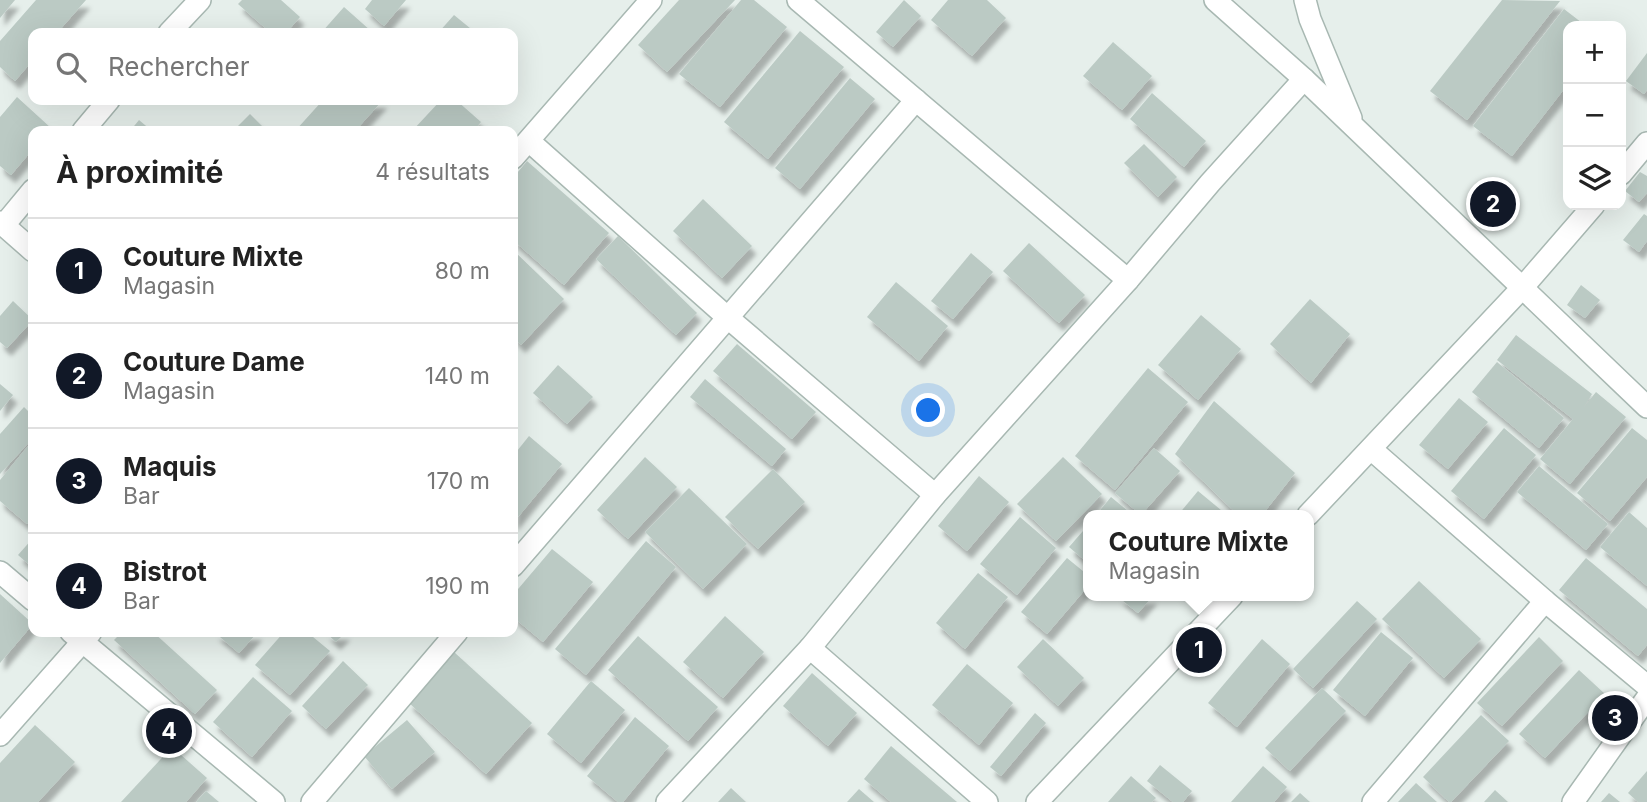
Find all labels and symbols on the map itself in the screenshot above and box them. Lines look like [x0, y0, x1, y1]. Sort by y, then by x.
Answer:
pin: 2 [1470, 178, 1516, 230]
your location [911, 393, 945, 427]
pin: 1 [1176, 624, 1222, 676]
pin: 3 [1592, 692, 1638, 744]
pin: 4 [146, 705, 192, 757]

